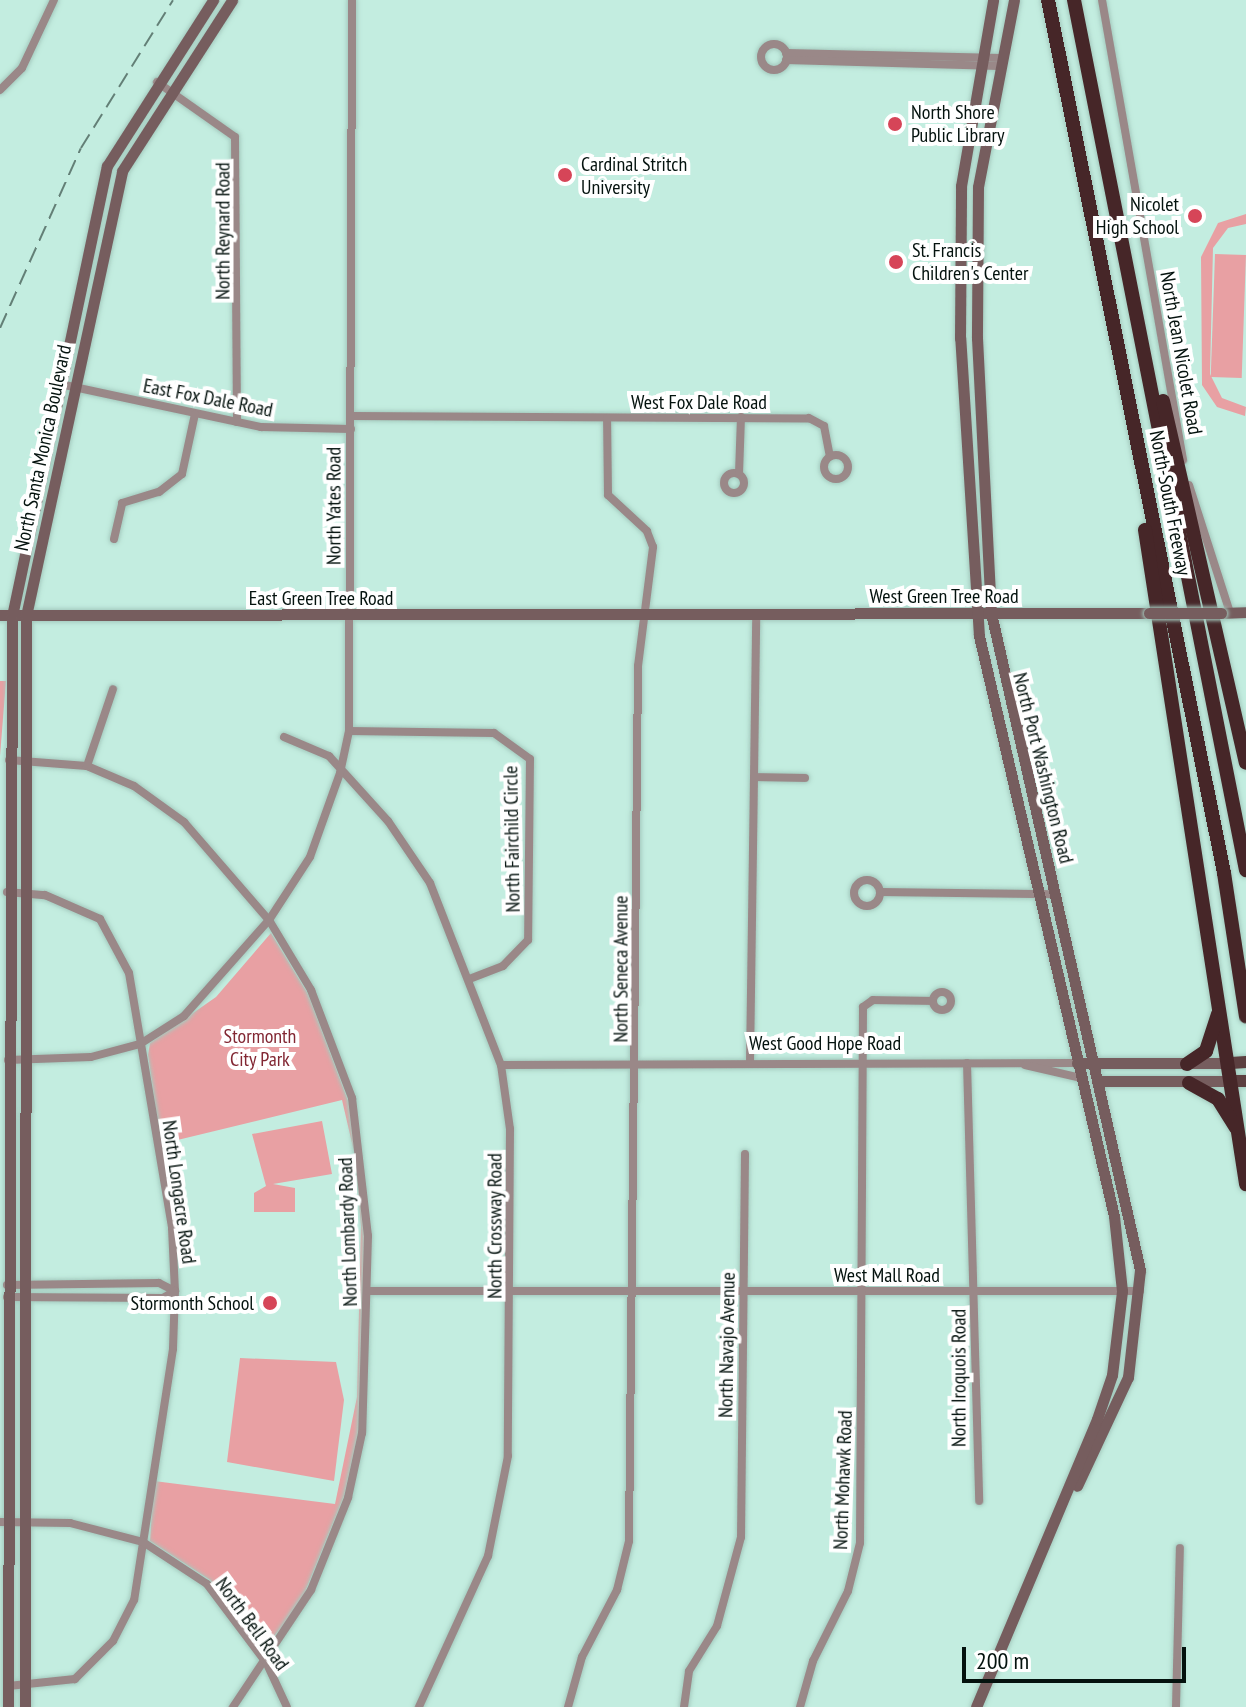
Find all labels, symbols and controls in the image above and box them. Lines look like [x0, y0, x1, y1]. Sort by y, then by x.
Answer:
place label: North Shore Public Library [911, 100, 1005, 147]
marker: North Shore Public Library [886, 115, 904, 133]
place label: Cardinal Stritch University [581, 152, 687, 199]
street label: North Reynard Road [211, 162, 235, 300]
marker: Cardinal Stritch University [556, 166, 574, 184]
place label: Nicolet High School [1096, 192, 1179, 239]
marker: Nicolet High School [1186, 207, 1204, 225]
place label: St. Francis Children's Center [912, 238, 1028, 285]
marker: St. Francis Children's Center [887, 253, 905, 271]
street label: North Jean Nicolet Road [1155, 270, 1207, 436]
street label: North Santa Monica Boulevard [9, 343, 77, 553]
street label: East Fox Dale Road [141, 374, 275, 422]
street label: West Fox Dale Road [631, 390, 767, 414]
street label: North-South Freeway [1144, 428, 1196, 578]
street label: North Yates Road [322, 447, 346, 565]
street label: West Green Tree Road [869, 584, 1019, 608]
street label: East Green Tree Road [248, 586, 394, 610]
street label: North Port Washington Road [1008, 670, 1078, 866]
street label: North Fairchild Circle [499, 765, 525, 913]
street label: North Seneca Avenue [609, 895, 633, 1043]
park label: Stormonth City Park [224, 1025, 296, 1072]
street label: West Good Hope Road [749, 1031, 901, 1055]
street label: North Longacre Road [157, 1119, 201, 1265]
street label: North Crossway Road [483, 1153, 507, 1299]
street label: North Lombardy Road [333, 1157, 363, 1307]
street label: West Mall Road [834, 1263, 940, 1287]
street label: North Navajo Avenue [714, 1272, 740, 1418]
place label: Stormonth School [131, 1291, 254, 1315]
marker: Stormonth School [261, 1294, 279, 1312]
street label: North Iroquois Road [947, 1309, 971, 1447]
street label: North Mohawk Road [829, 1410, 857, 1550]
street label: North Bell Road [210, 1573, 294, 1675]
scale bar [966, 1631, 1190, 1681]
text: 200 m [976, 1645, 1029, 1676]

